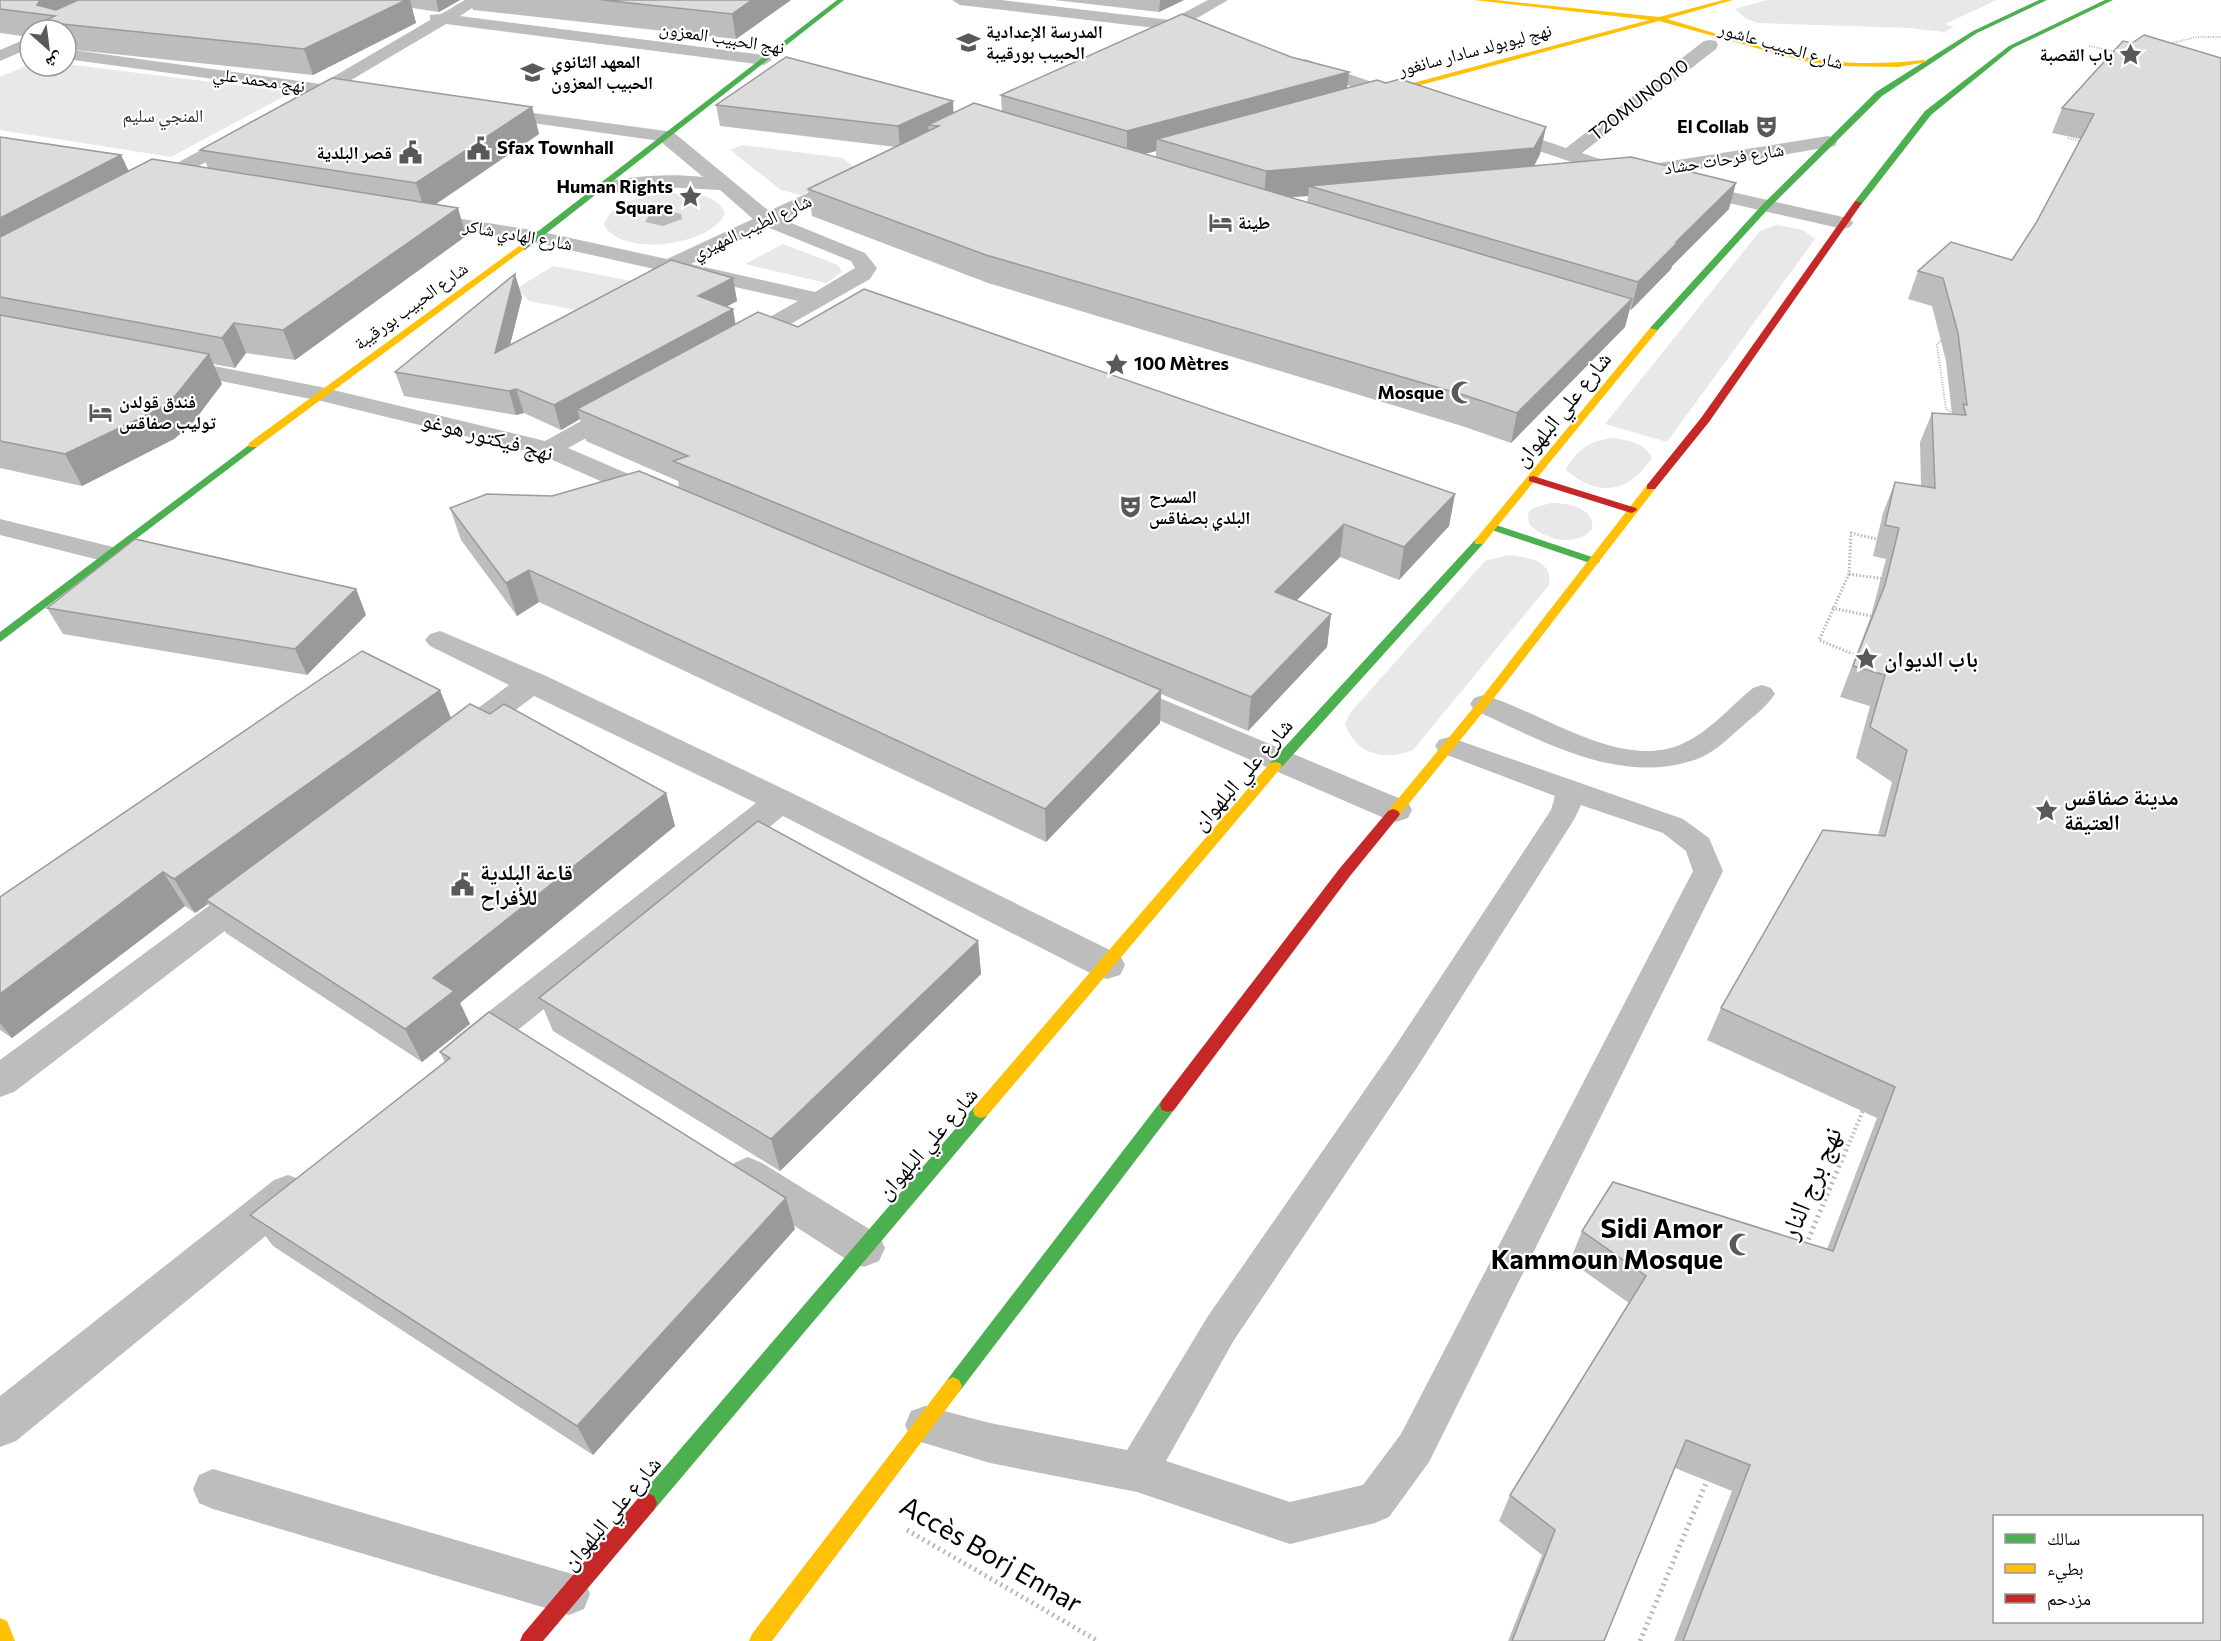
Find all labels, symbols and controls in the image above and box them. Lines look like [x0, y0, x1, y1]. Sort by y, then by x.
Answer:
street label: نهج الحبيب المعزون [658, 16, 786, 60]
street label: شارع الحبيب عاشور [1715, 16, 1846, 74]
north arrow [18, 18, 78, 78]
street label: نهج ليوبولد سادار سانغور [1395, 18, 1554, 82]
place label: المدرسة الإعدادية الحبيب بورقيبة [986, 20, 1103, 64]
school or university icon: المدرسة الإعدادية الحبيب بورقيبة [955, 29, 981, 55]
place icon: باب القصبة [2118, 42, 2144, 68]
place label: باب القصبة [2040, 43, 2113, 66]
text: ش [43, 48, 67, 74]
place label: المعهد الثانوي الحبيب المعزون [551, 50, 653, 94]
street label: T20MUN0010 [1584, 54, 1692, 145]
school or university icon: المعهد الثانوي الحبيب المعزون [520, 59, 546, 85]
street label: نهج محمد علي [211, 62, 307, 101]
park label: المنجي سليم [123, 104, 203, 131]
theatre icon: El Collab [1754, 114, 1780, 140]
place label: El Collab [1677, 115, 1749, 137]
public building icon: Sfax Townhall [466, 135, 492, 161]
place label: Sfax Townhall [497, 136, 614, 158]
street label: شارع فرحات حشاد [1662, 138, 1786, 179]
public building icon: قصر البلدية [397, 140, 423, 166]
place label: قصر البلدية [317, 141, 392, 164]
place label: Human Rights Square [556, 175, 673, 218]
place icon: Human Rights Square [678, 184, 704, 210]
street label: شارع الطيب المهيري [688, 189, 817, 267]
hotel icon: طينة [1207, 210, 1233, 236]
place label: طينة [1238, 211, 1271, 233]
street label: شارع الهادي شاكر [460, 213, 574, 259]
street label: شارع الحبيب بورقيبة [349, 256, 472, 355]
street label: شارع علي البلهوان [1507, 346, 1620, 475]
place icon: 100 Mètres [1103, 351, 1129, 377]
place label: 100 Mètres [1134, 352, 1229, 374]
mosque icon: Mosque [1449, 380, 1475, 406]
place label: Mosque [1377, 381, 1444, 403]
place label: فندق قولدن توليب صفاقس [119, 390, 216, 434]
hotel icon: فندق قولدن توليب صفاقس [88, 399, 114, 425]
street label: نهج فيكتور هوغو [419, 405, 557, 467]
place label: المسرح البلدي بصفاقس [1149, 485, 1250, 532]
theatre icon: المسرح البلدي بصفاقس [1118, 494, 1144, 520]
place label: باب الديوان [1884, 645, 1978, 673]
place icon: باب الديوان [1853, 646, 1879, 672]
street label: شارع علي البلهوان [1185, 712, 1301, 839]
place label: مدينة صفاقس العتيقة [2064, 783, 2179, 835]
place icon: مدينة صفاقس العتيقة [2033, 797, 2059, 823]
place label: قاعة البلدية للأفراح [480, 858, 573, 911]
public building icon: قاعة البلدية للأفراح [449, 872, 475, 898]
street label: شارع علي البلهوان [870, 1081, 986, 1208]
street label: نهج برج النار [1771, 1121, 1850, 1245]
place label: Sidi Amor Kammoun Mosque [1491, 1211, 1723, 1275]
mosque icon: Sidi Amor Kammoun Mosque [1728, 1232, 1754, 1258]
street label: شارع علي البلهوان [555, 1450, 670, 1578]
street label: Accès Borj Ennar [895, 1488, 1089, 1619]
legend [1993, 1515, 2203, 1623]
text: سالك [2047, 1527, 2080, 1549]
text: بطيء [2047, 1557, 2084, 1584]
text: مزدحم [2047, 1587, 2091, 1611]

